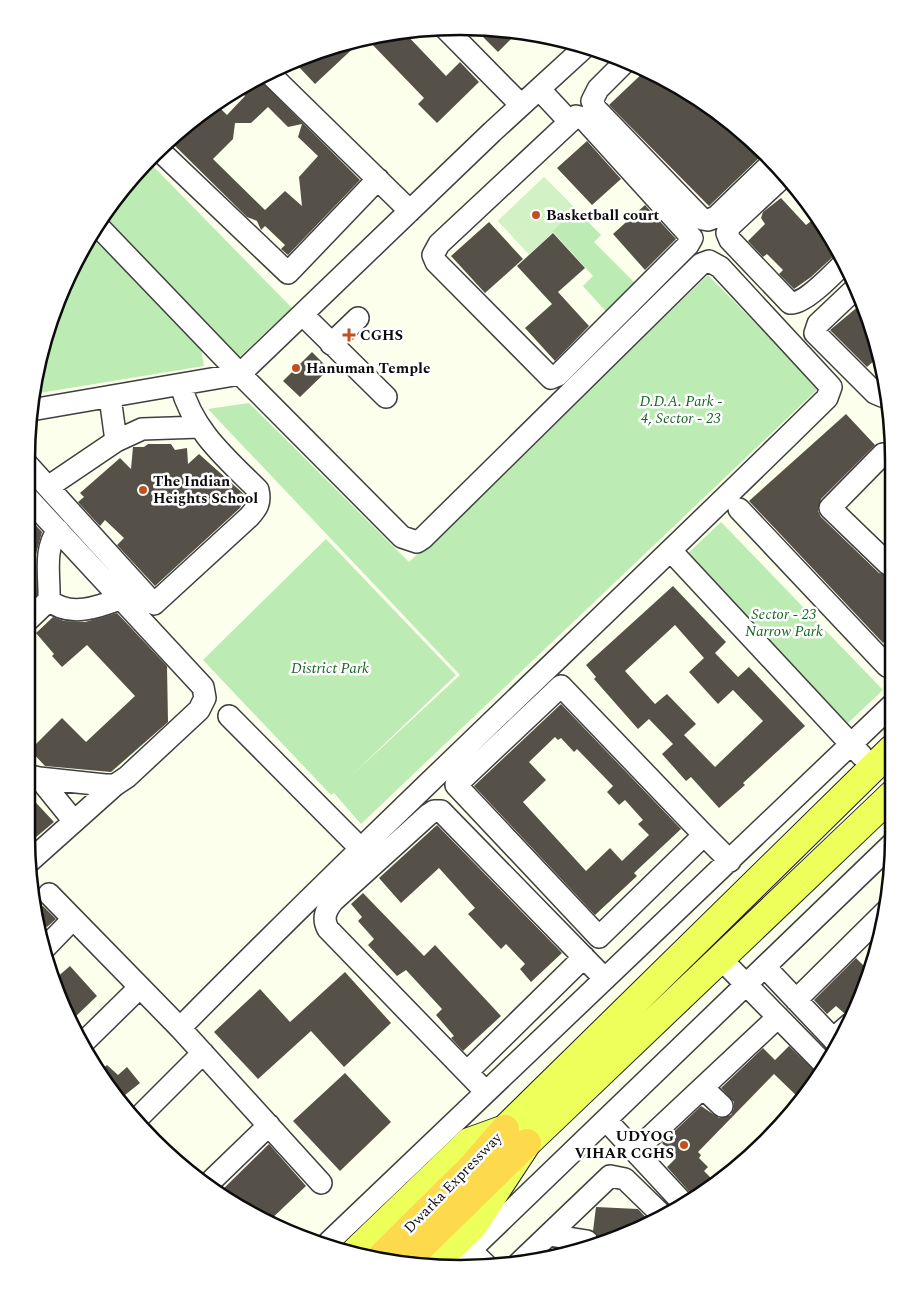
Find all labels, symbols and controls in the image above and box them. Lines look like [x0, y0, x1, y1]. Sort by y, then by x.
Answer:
place label: Basketball court [546, 204, 660, 227]
marker: Basketball court [530, 209, 542, 221]
place label: CGHS [360, 324, 403, 347]
marker: CGHS [342, 328, 356, 342]
place label: Hanuman Temple [306, 357, 430, 380]
marker: Hanuman Temple [290, 362, 302, 374]
park label: D.D.A. Park - 4, Sector - 23 [640, 390, 722, 430]
place label: The Indian Heights School [153, 470, 258, 510]
marker: The Indian Heights School [137, 484, 149, 496]
park label: Sector - 23 Narrow Park [745, 603, 823, 643]
park label: District Park [291, 657, 369, 680]
place label: UDYOG VIHAR CGHS [574, 1125, 674, 1165]
street label: Dwarka Expressway [398, 1127, 508, 1239]
marker: UDYOG VIHAR CGHS [678, 1139, 690, 1151]

